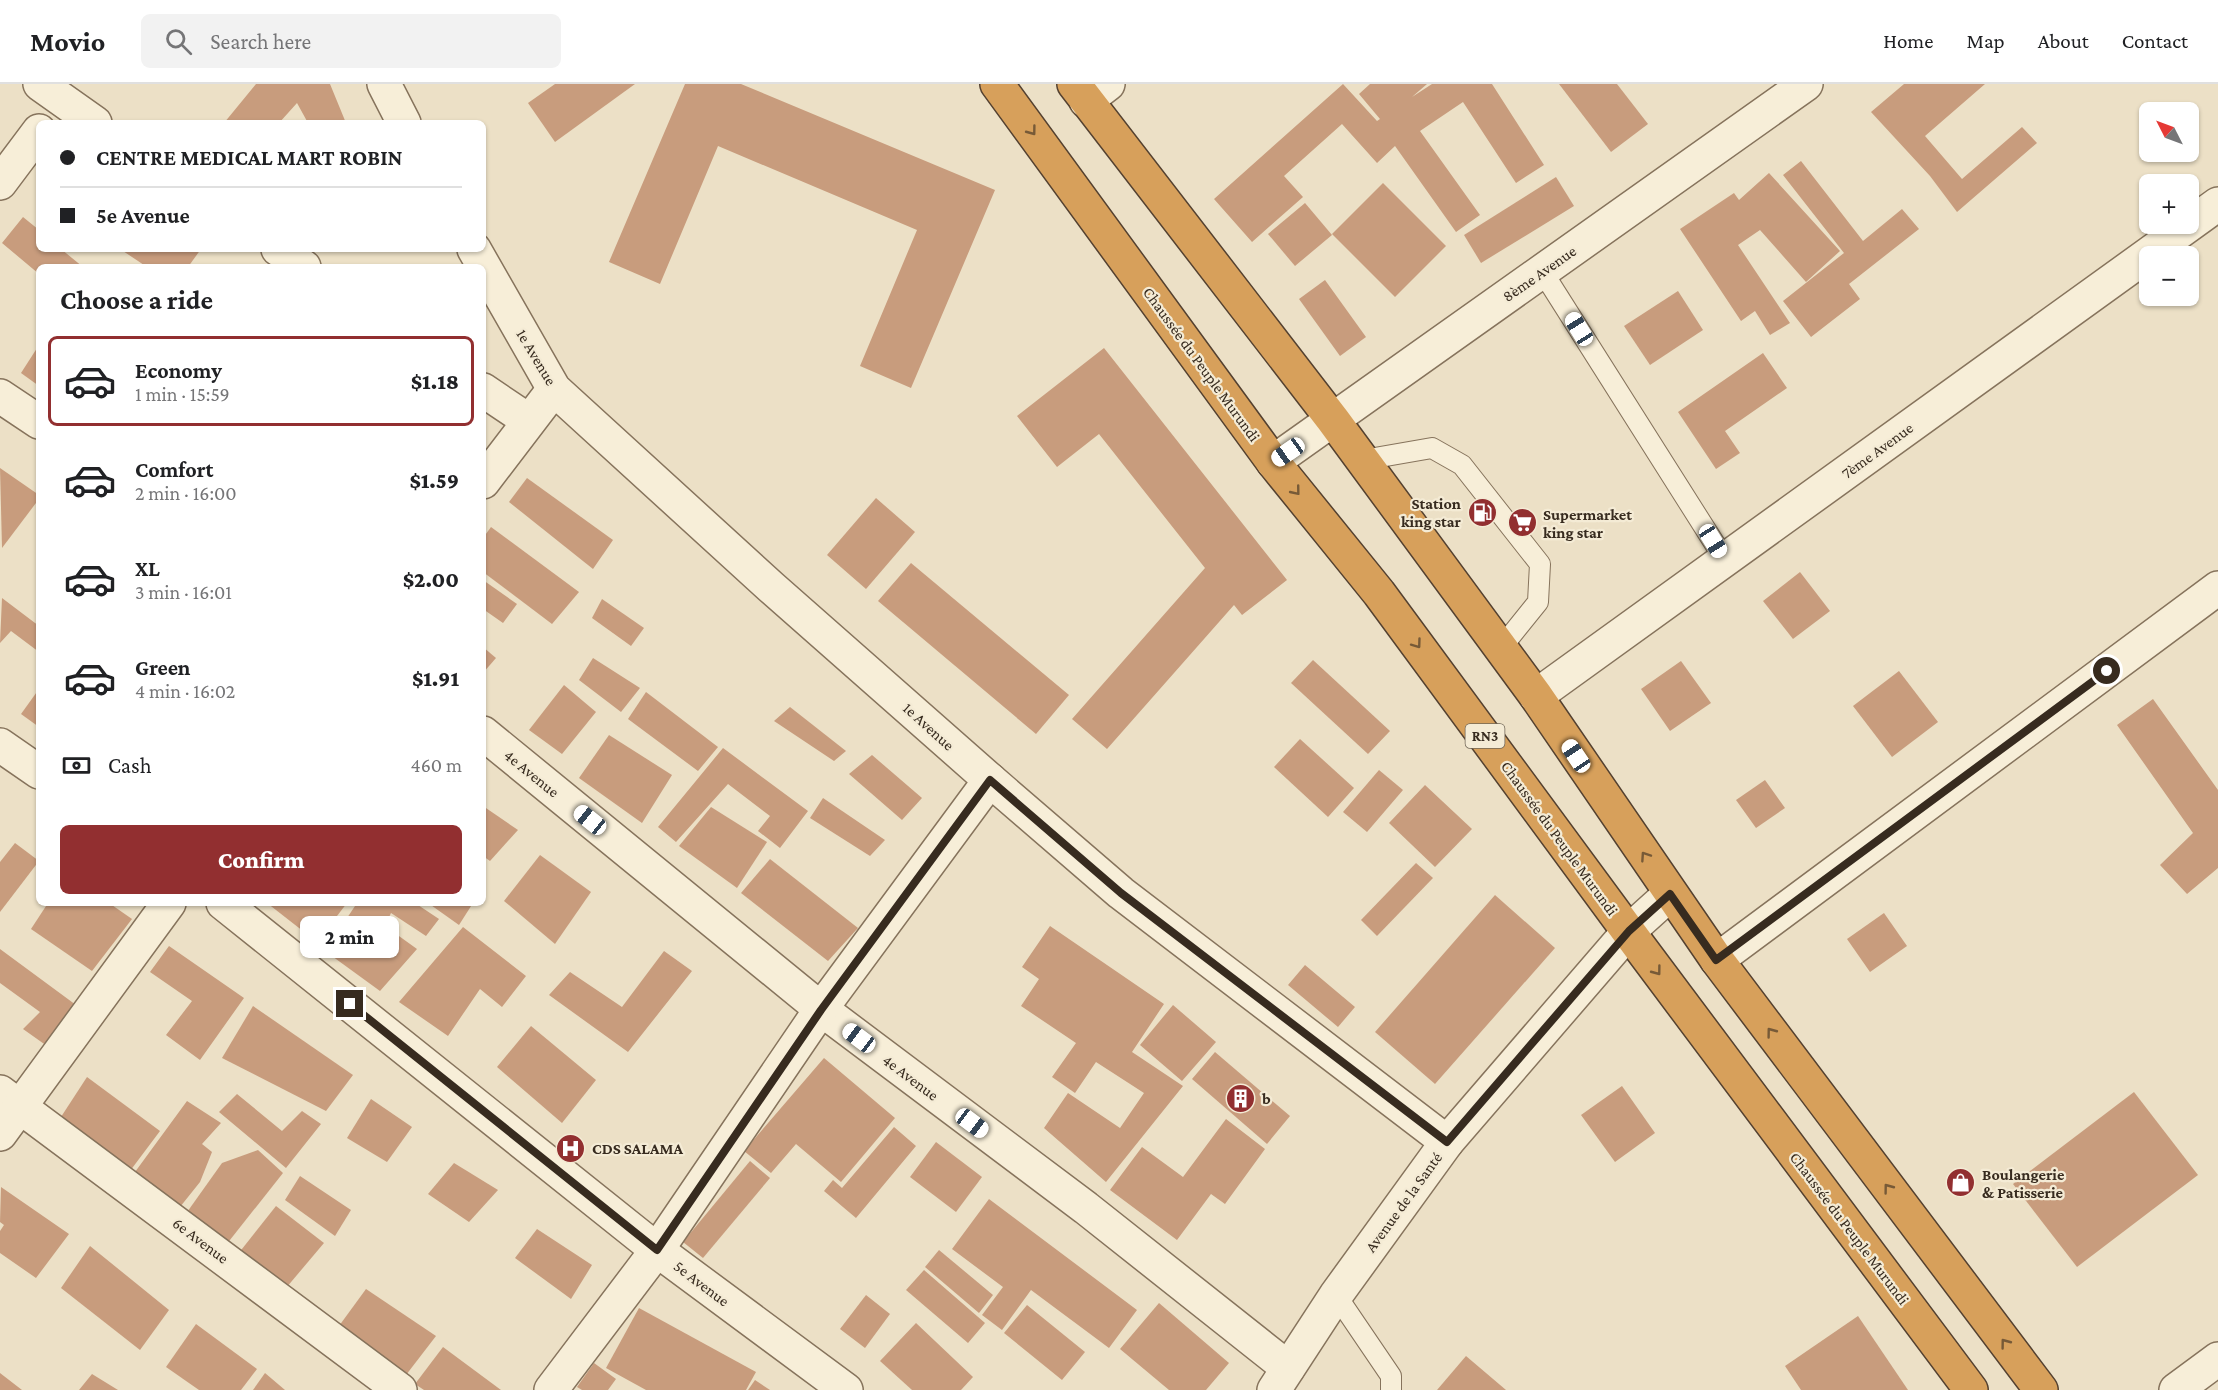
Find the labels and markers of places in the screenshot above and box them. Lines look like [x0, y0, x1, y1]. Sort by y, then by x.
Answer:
place label: Station king star [1401, 495, 1462, 530]
fuel station icon: Station king star [1466, 496, 1498, 528]
place label: Supermarket king star [1543, 506, 1632, 541]
supermarket icon: Supermarket king star [1506, 507, 1538, 539]
building icon: b [1225, 1082, 1257, 1114]
place label: b [1261, 1090, 1271, 1107]
hospital icon: CDS SALAMA [555, 1132, 587, 1164]
place label: CDS SALAMA [592, 1140, 683, 1157]
place label: Boulangerie & Patisserie [1982, 1166, 2065, 1201]
shop icon: Boulangerie & Patisserie [1945, 1167, 1977, 1199]

